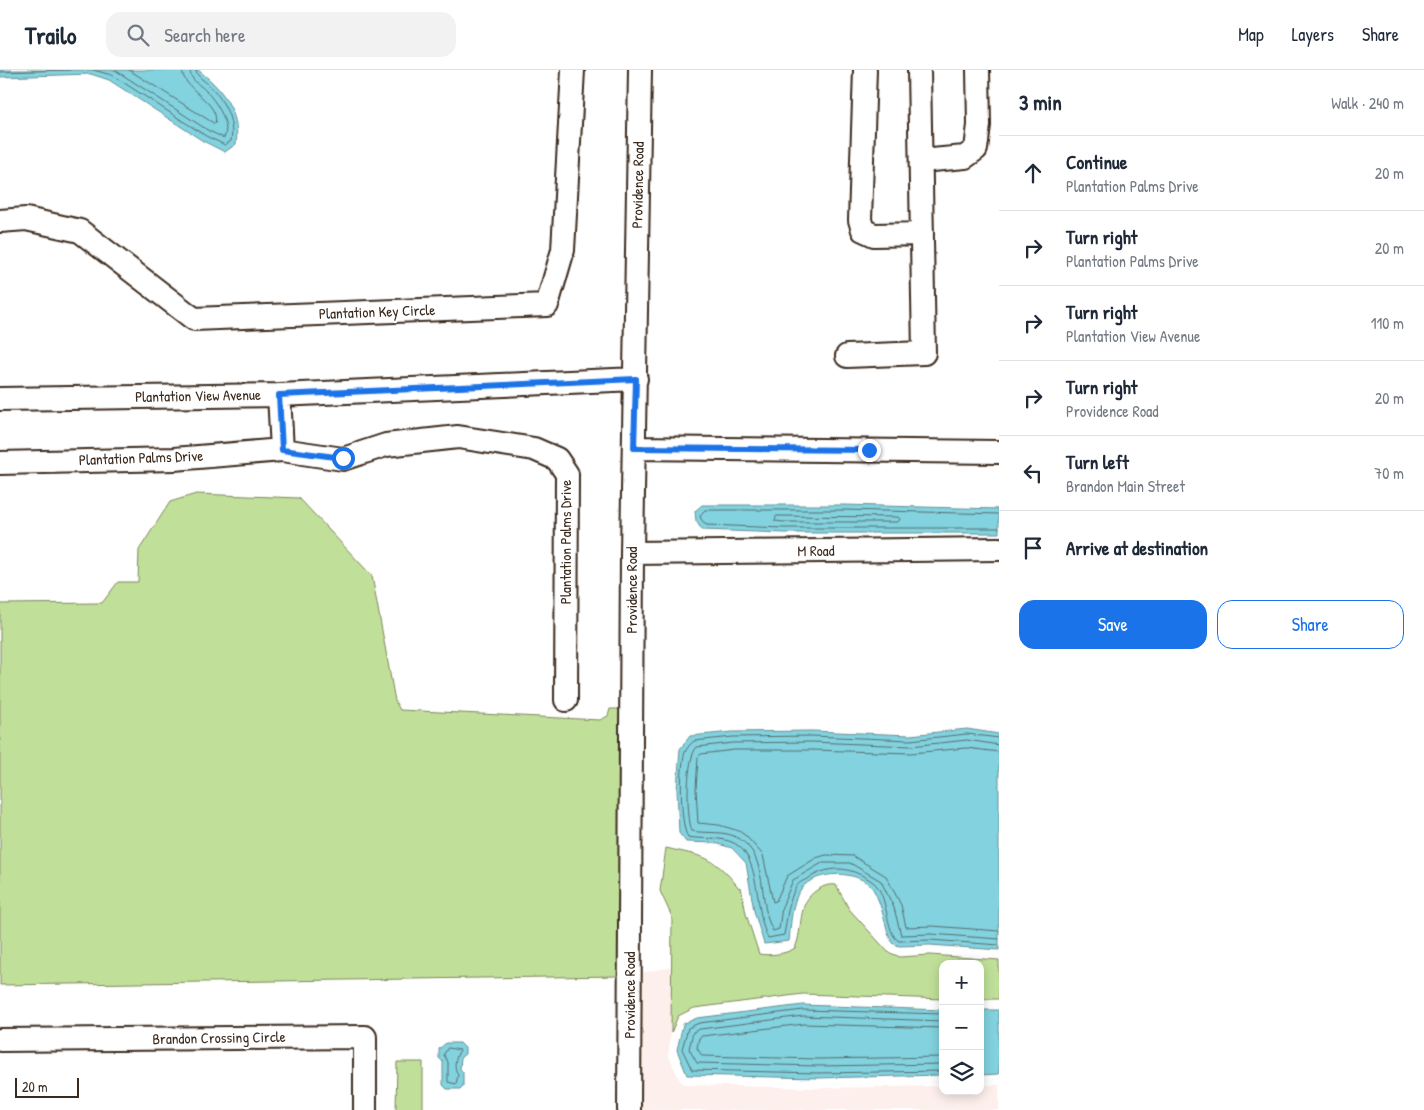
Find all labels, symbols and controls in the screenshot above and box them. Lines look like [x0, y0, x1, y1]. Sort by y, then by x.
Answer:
search box [106, 12, 456, 57]
text: Trailo [25, 19, 76, 51]
icon: search [124, 21, 152, 49]
text: Search here [164, 22, 246, 48]
text: Map [1238, 22, 1264, 47]
text: Layers [1292, 22, 1334, 47]
text: Share [1362, 22, 1399, 47]
text: 3 min [1019, 88, 1062, 117]
text: Walk · 240 m [1331, 92, 1404, 114]
street label: Providence Road [626, 141, 649, 229]
text: Continue [1066, 149, 1127, 175]
icon: ahead [1019, 159, 1047, 187]
text: 20 m [1375, 162, 1404, 184]
text: Plantation Palms Drive [1066, 175, 1199, 197]
text: Turn right [1066, 224, 1137, 250]
icon: right [1019, 234, 1047, 262]
text: 20 m [1375, 237, 1404, 259]
text: Plantation Palms Drive [1066, 250, 1199, 272]
street label: Plantation Key Circle [318, 299, 436, 324]
text: Turn right [1066, 299, 1137, 325]
icon: right [1019, 309, 1047, 337]
text: 110 m [1371, 312, 1404, 334]
text: Plantation View Avenue [1066, 325, 1200, 347]
text: Turn right [1066, 374, 1137, 400]
street label: Plantation View Avenue [135, 384, 261, 407]
icon: right [1019, 384, 1047, 412]
text: 20 m [1375, 387, 1404, 409]
text: Providence Road [1066, 400, 1159, 422]
route end [858, 439, 881, 462]
street label: Plantation Palms Drive [78, 445, 204, 470]
route start [332, 447, 355, 470]
text: Turn left [1066, 449, 1129, 475]
icon: left [1019, 459, 1047, 487]
text: 70 m [1374, 462, 1404, 484]
text: Brandon Main Street [1066, 475, 1185, 497]
street label: Plantation Palms Drive [555, 480, 576, 604]
icon: arrive [1019, 534, 1047, 562]
text: Arrive at destination [1066, 535, 1208, 561]
street label: M Road [797, 540, 835, 561]
street label: Providence Road [621, 546, 642, 633]
button: Save [1019, 600, 1207, 649]
button: Share [1217, 600, 1404, 649]
street label: Providence Road [619, 951, 640, 1038]
map controls [939, 960, 984, 1095]
button: + [939, 960, 984, 1005]
button: − [939, 1005, 984, 1050]
street label: Brandon Crossing Circle [152, 1026, 286, 1049]
button: layers [939, 1050, 984, 1095]
scale bar [15, 1075, 79, 1098]
text: 20 m [22, 1077, 48, 1096]

